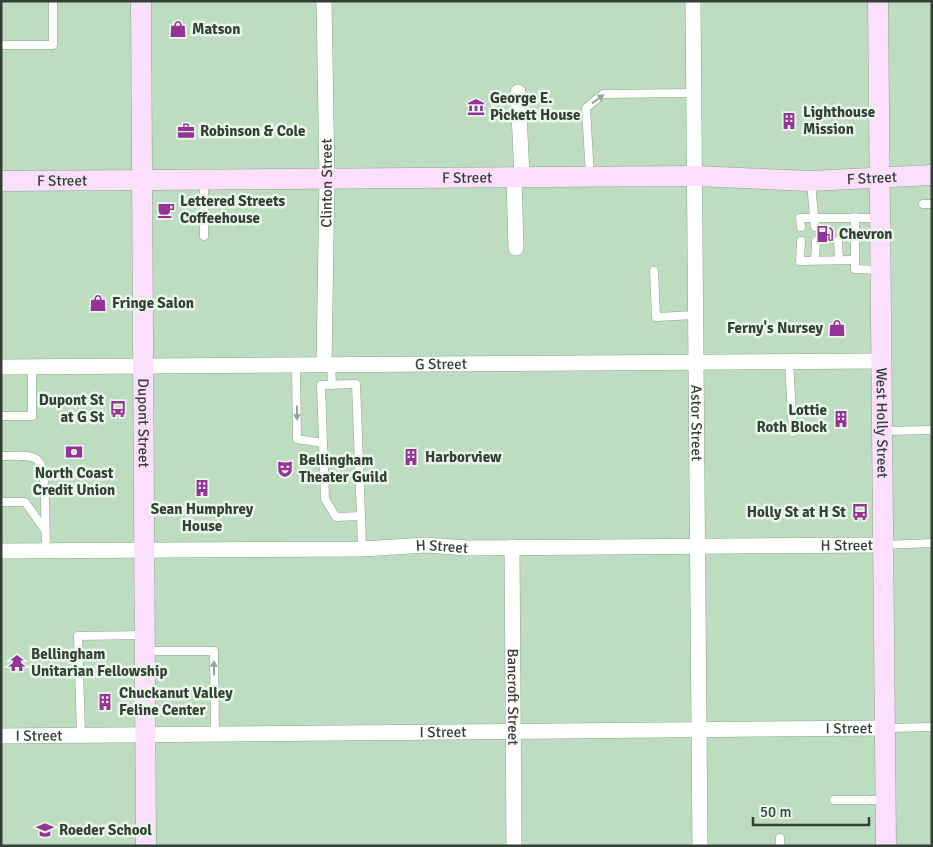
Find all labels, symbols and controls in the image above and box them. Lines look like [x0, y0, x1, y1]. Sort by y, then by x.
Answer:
shop icon: Matson [168, 19, 188, 39]
place label: Matson [192, 20, 240, 38]
place label: George E. Pickett House [490, 89, 580, 124]
one-way arrow [591, 94, 605, 104]
museum icon: George E. Pickett House [466, 97, 486, 117]
place label: Lighthouse Mission [803, 103, 875, 138]
building icon: Lighthouse Mission [779, 111, 799, 131]
office icon: Robinson & Cole [176, 121, 196, 141]
place label: Robinson & Cole [200, 122, 306, 140]
street label: Clinton Street [317, 138, 336, 228]
street label: F Street [442, 168, 492, 187]
street label: F Street [846, 168, 897, 188]
street label: F Street [37, 171, 87, 190]
place label: Lettered Streets Coffeehouse [180, 192, 286, 227]
cafe icon: Lettered Streets Coffeehouse [156, 200, 176, 220]
fuel station icon: Chevron [815, 224, 835, 244]
place label: Chevron [839, 225, 893, 243]
shop icon: Fringe Salon [88, 293, 108, 313]
place label: Fringe Salon [112, 294, 194, 312]
shop icon: Ferny's Nursey [827, 318, 847, 338]
place label: Ferny's Nursey [727, 319, 824, 337]
street label: G Street [415, 355, 467, 373]
street label: West Holly Street [872, 368, 892, 478]
street label: Dupont Street [134, 378, 153, 468]
street label: Astor Street [687, 385, 706, 461]
place label: Dupont St at G St [39, 391, 104, 426]
bus stop icon: Dupont St at G St [108, 399, 128, 419]
place label: Lottie Roth Block [757, 401, 827, 436]
one-way arrow [293, 406, 301, 422]
building icon: Lottie Roth Block [831, 409, 851, 429]
bank icon: North Coast Credit Union [64, 442, 84, 462]
building icon: Harborview [401, 447, 421, 467]
place label: Harborview [425, 448, 502, 466]
place label: Bellingham Theater Guild [299, 451, 387, 486]
theatre icon: Bellingham Theater Guild [275, 459, 295, 479]
place label: North Coast Credit Union [33, 464, 115, 499]
building icon: Sean Humphrey House [192, 478, 212, 498]
place label: Sean Humphrey House [151, 500, 254, 535]
bus stop icon: Holly St at H St [850, 502, 870, 522]
place label: Holly St at H St [747, 503, 846, 521]
street label: H Street [415, 536, 469, 557]
street label: H Street [820, 536, 873, 554]
place label: Bellingham Unitarian Fellowship [31, 645, 167, 680]
street label: Bancroft Street [504, 648, 522, 746]
temple icon: Bellingham Unitarian Fellowship [7, 653, 27, 673]
one-way arrow [210, 660, 218, 676]
place label: Chuckanut Valley Feline Center [119, 684, 233, 719]
building icon: Chuckanut Valley Feline Center [95, 692, 115, 712]
street label: I Street [825, 719, 872, 738]
street label: I Street [419, 723, 466, 741]
street label: I Street [15, 726, 63, 745]
scale bar [753, 794, 869, 826]
text: 50 m [760, 803, 791, 821]
school or university icon: Roeder School [35, 820, 55, 840]
place label: Roeder School [59, 821, 152, 839]

